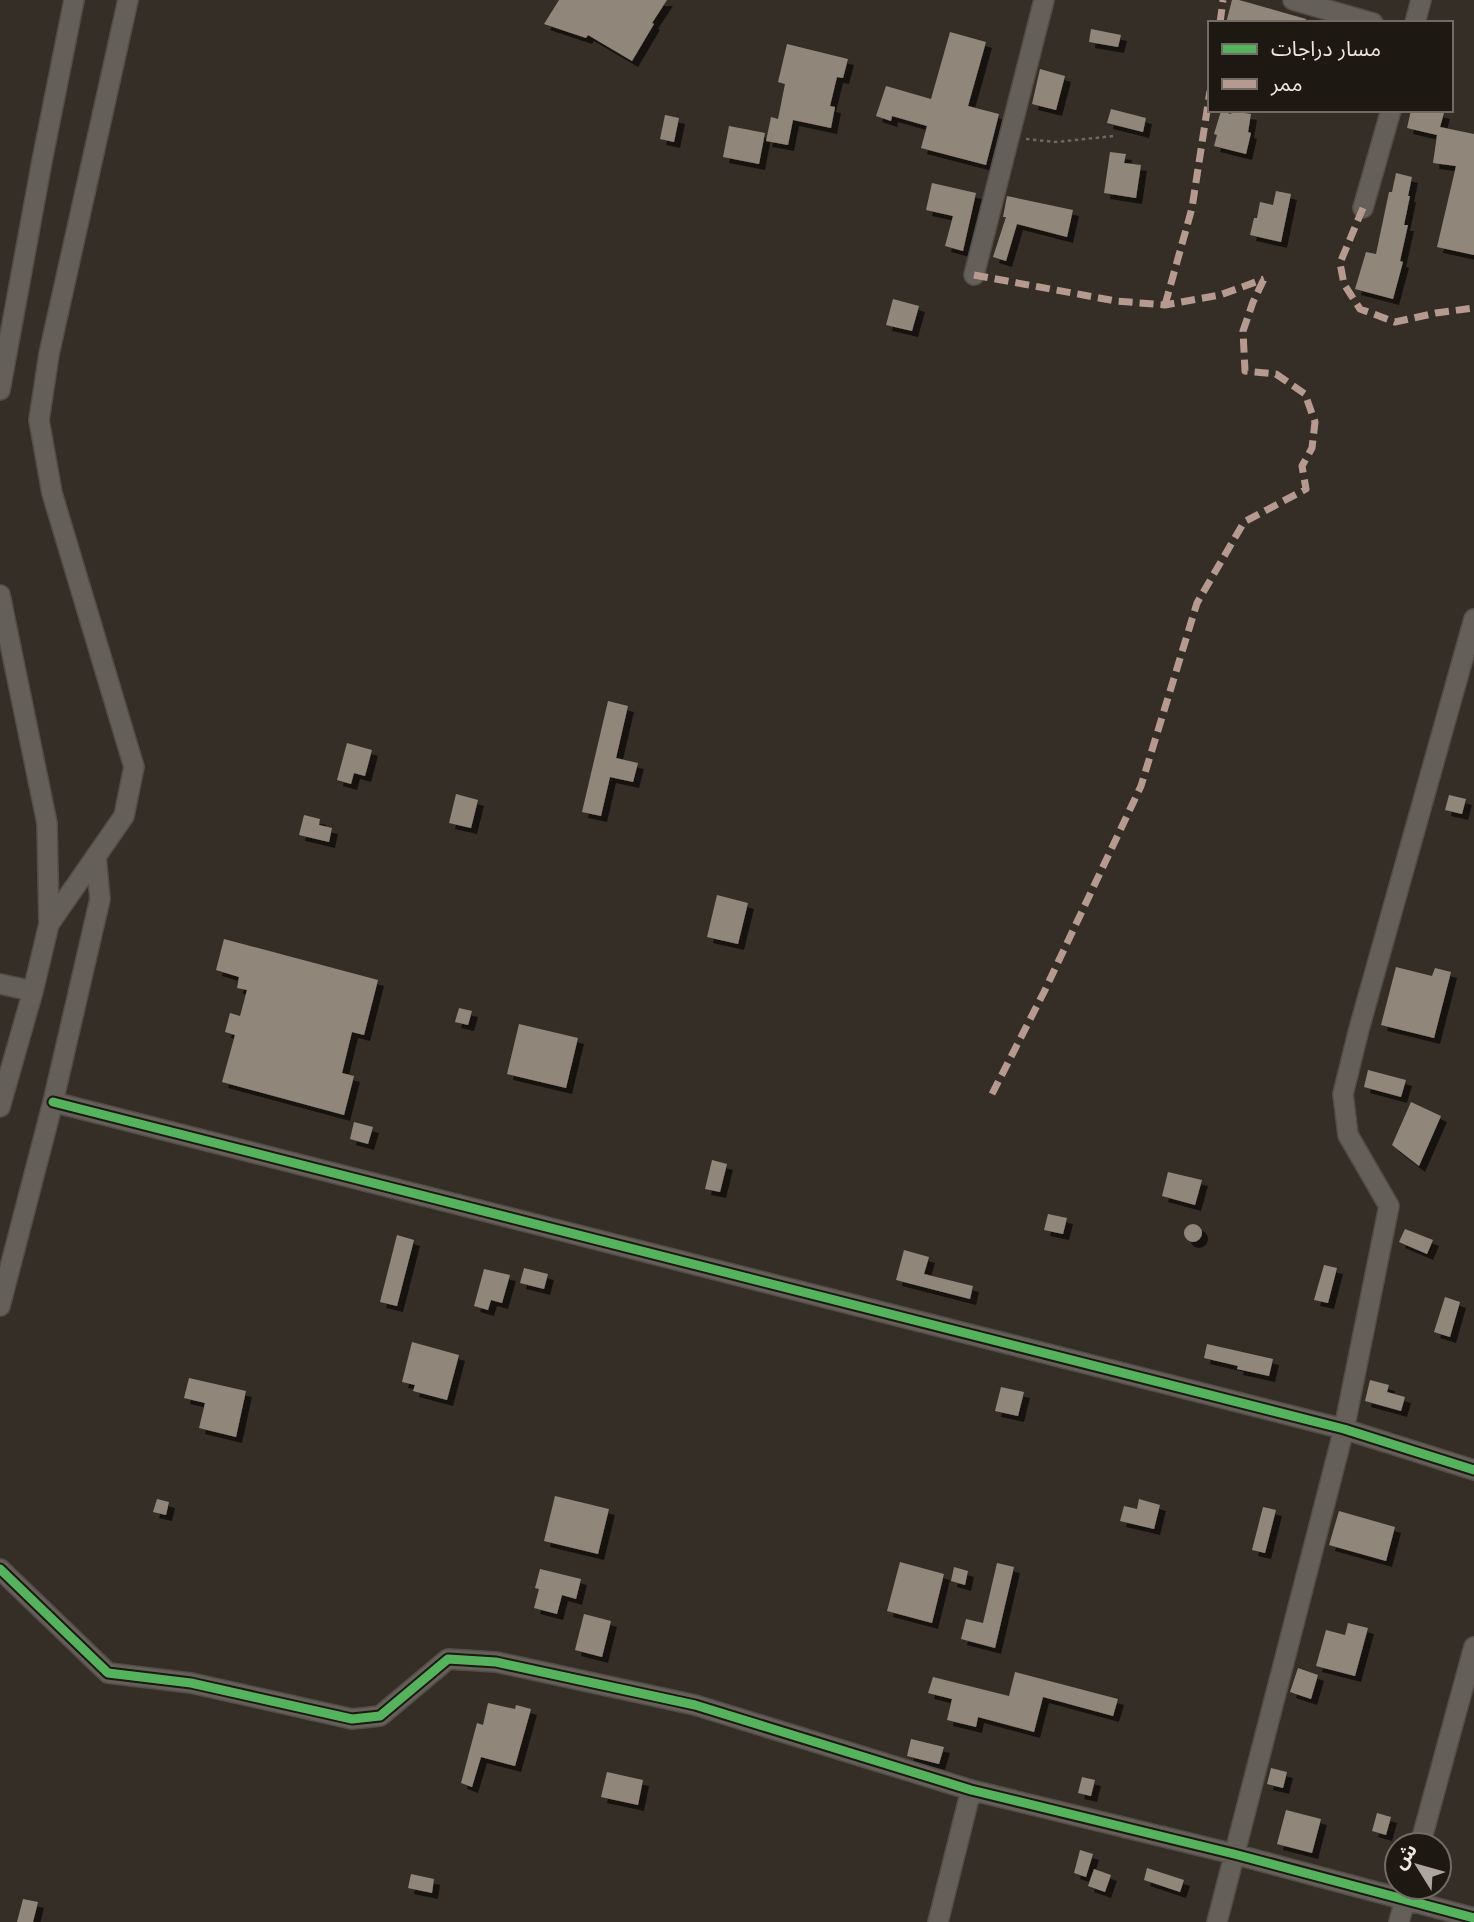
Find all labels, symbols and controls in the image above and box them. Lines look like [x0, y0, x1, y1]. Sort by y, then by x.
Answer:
legend [1208, 21, 1453, 112]
text: مسار دراجات [1271, 35, 1381, 61]
text: ممر [1270, 70, 1302, 96]
north arrow [1383, 1831, 1453, 1901]
text: ش [1387, 1838, 1422, 1873]

